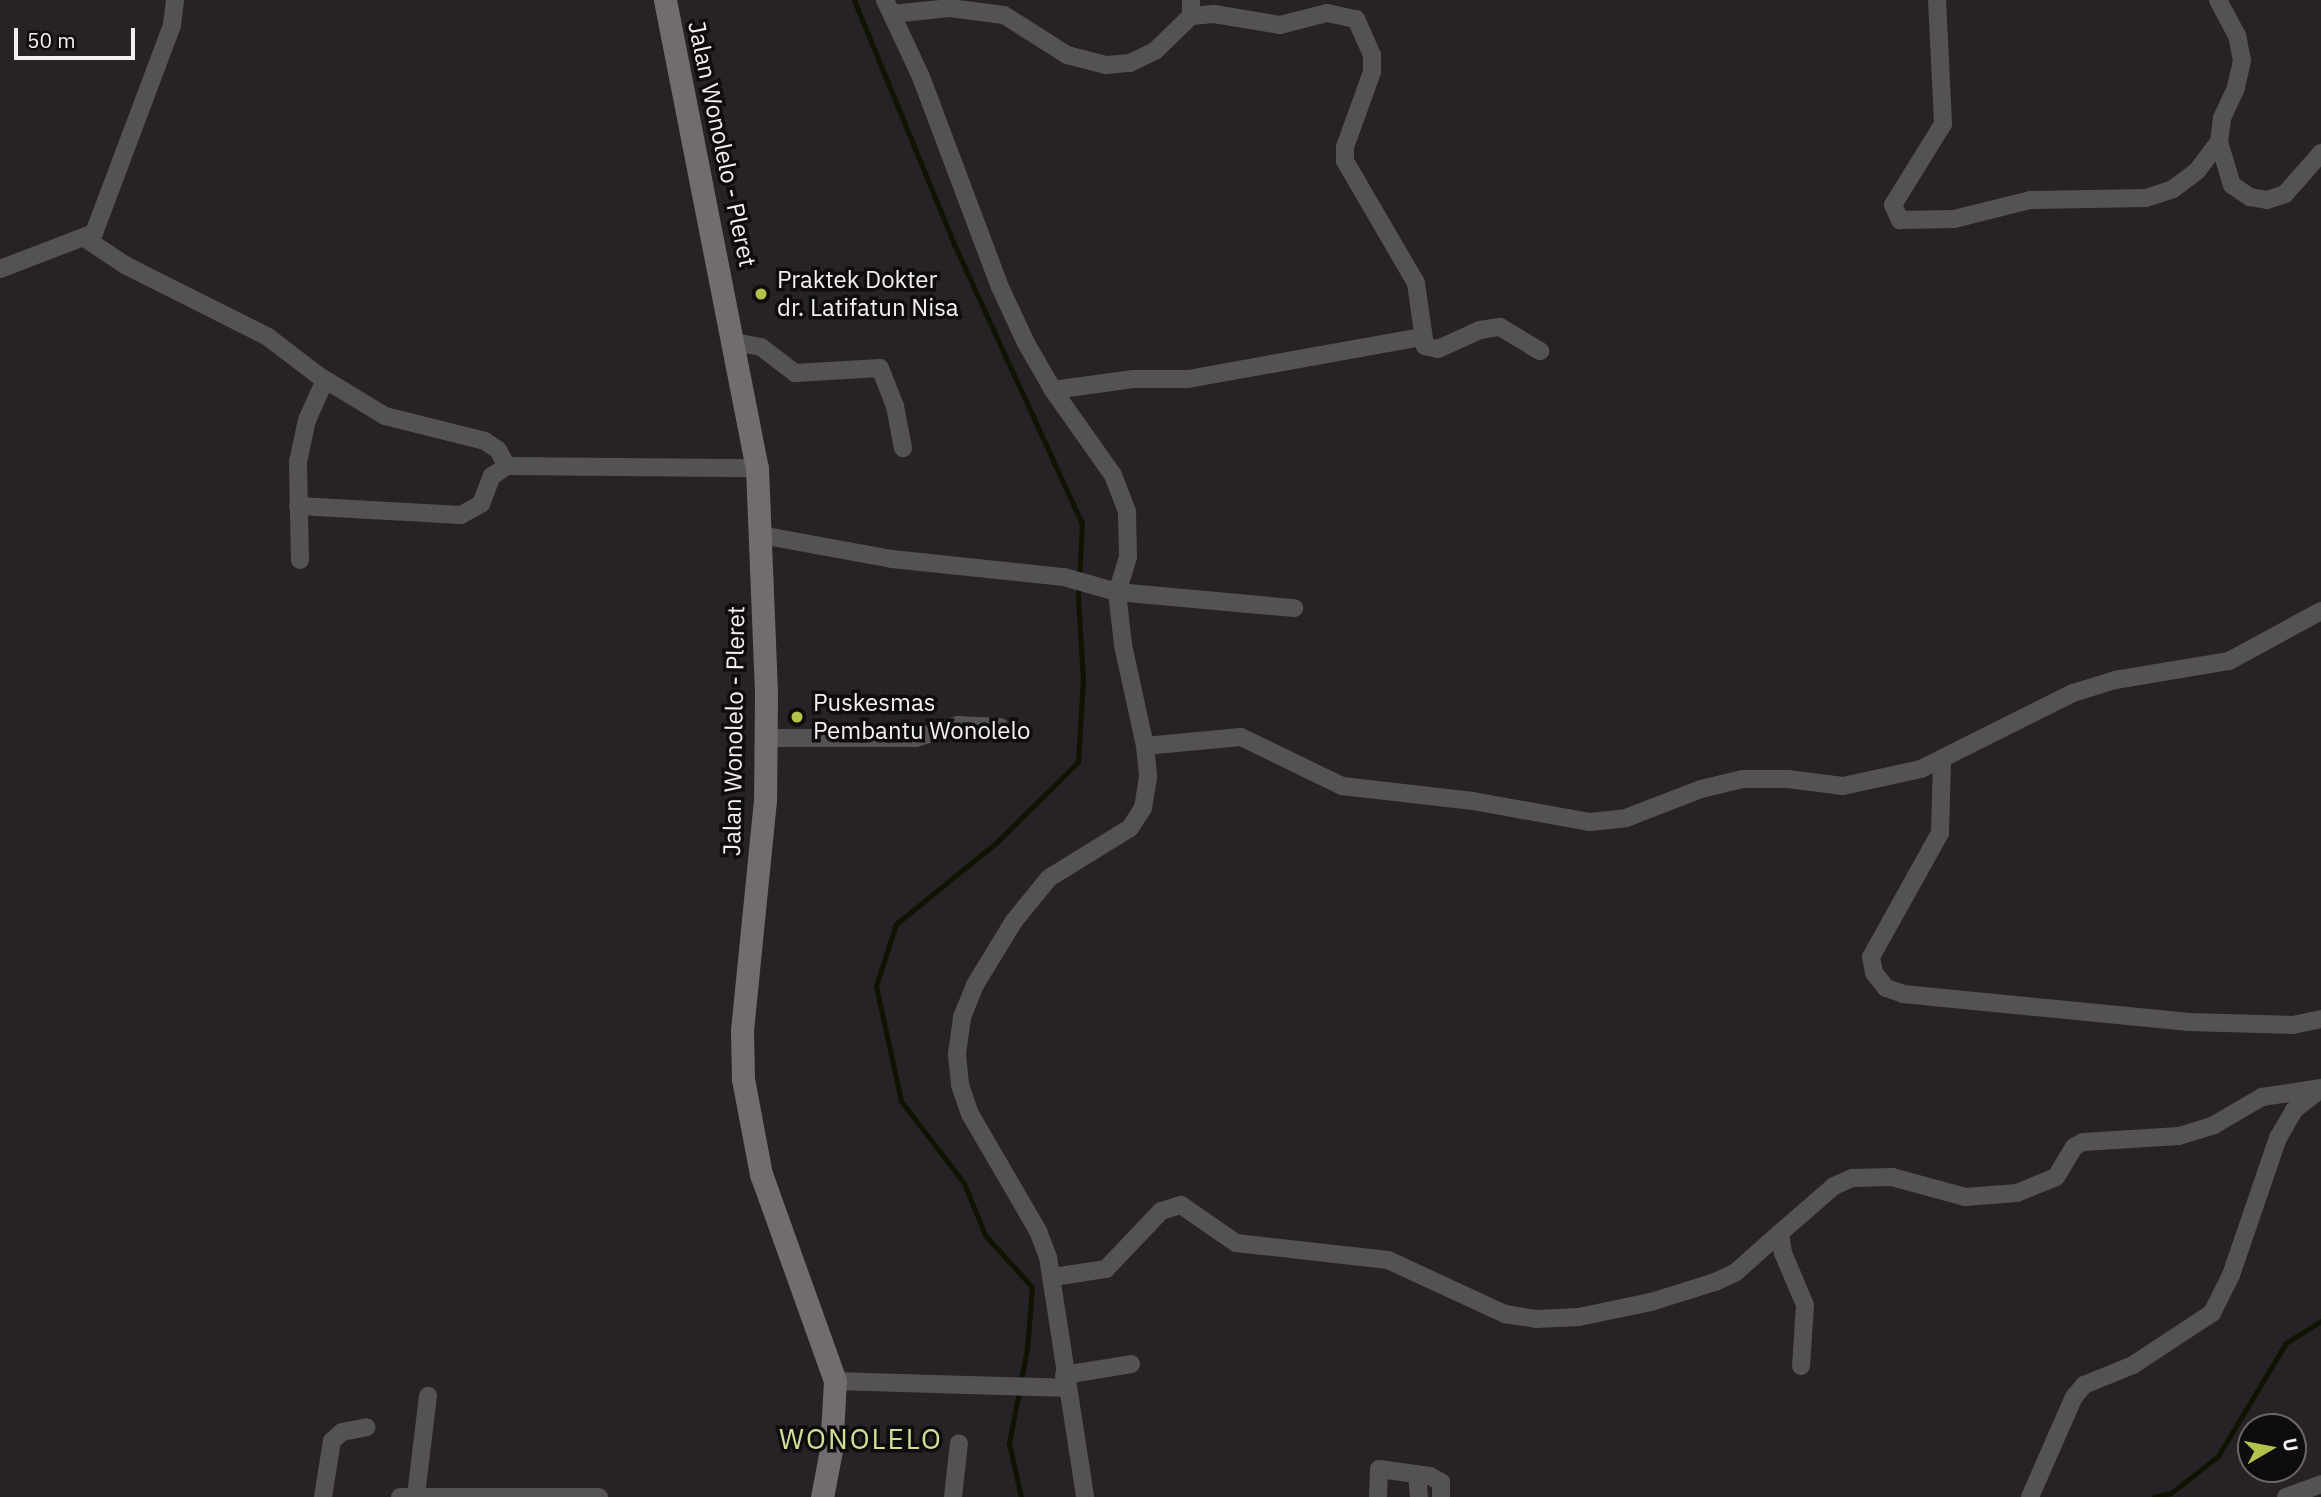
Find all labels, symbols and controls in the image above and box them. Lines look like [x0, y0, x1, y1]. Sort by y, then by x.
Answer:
scale bar [18, 14, 138, 58]
street label: Jalan Wonolelo - Pleret [682, 19, 762, 269]
text: 50 m [27, 26, 76, 54]
place label: Praktek Dokter dr. Latifatun Nisa [777, 266, 959, 322]
marker: Praktek Dokter dr. Latifatun Nisa [751, 284, 771, 304]
street label: Jalan Wonolelo - Pleret [717, 606, 751, 856]
place label: Puskesmas Pembantu Wonolelo [813, 689, 1030, 745]
marker: Puskesmas Pembantu Wonolelo [787, 707, 807, 727]
north arrow [2237, 1413, 2307, 1483]
district label: WONOLELO [780, 1422, 942, 1456]
text: U [2278, 1436, 2304, 1453]

